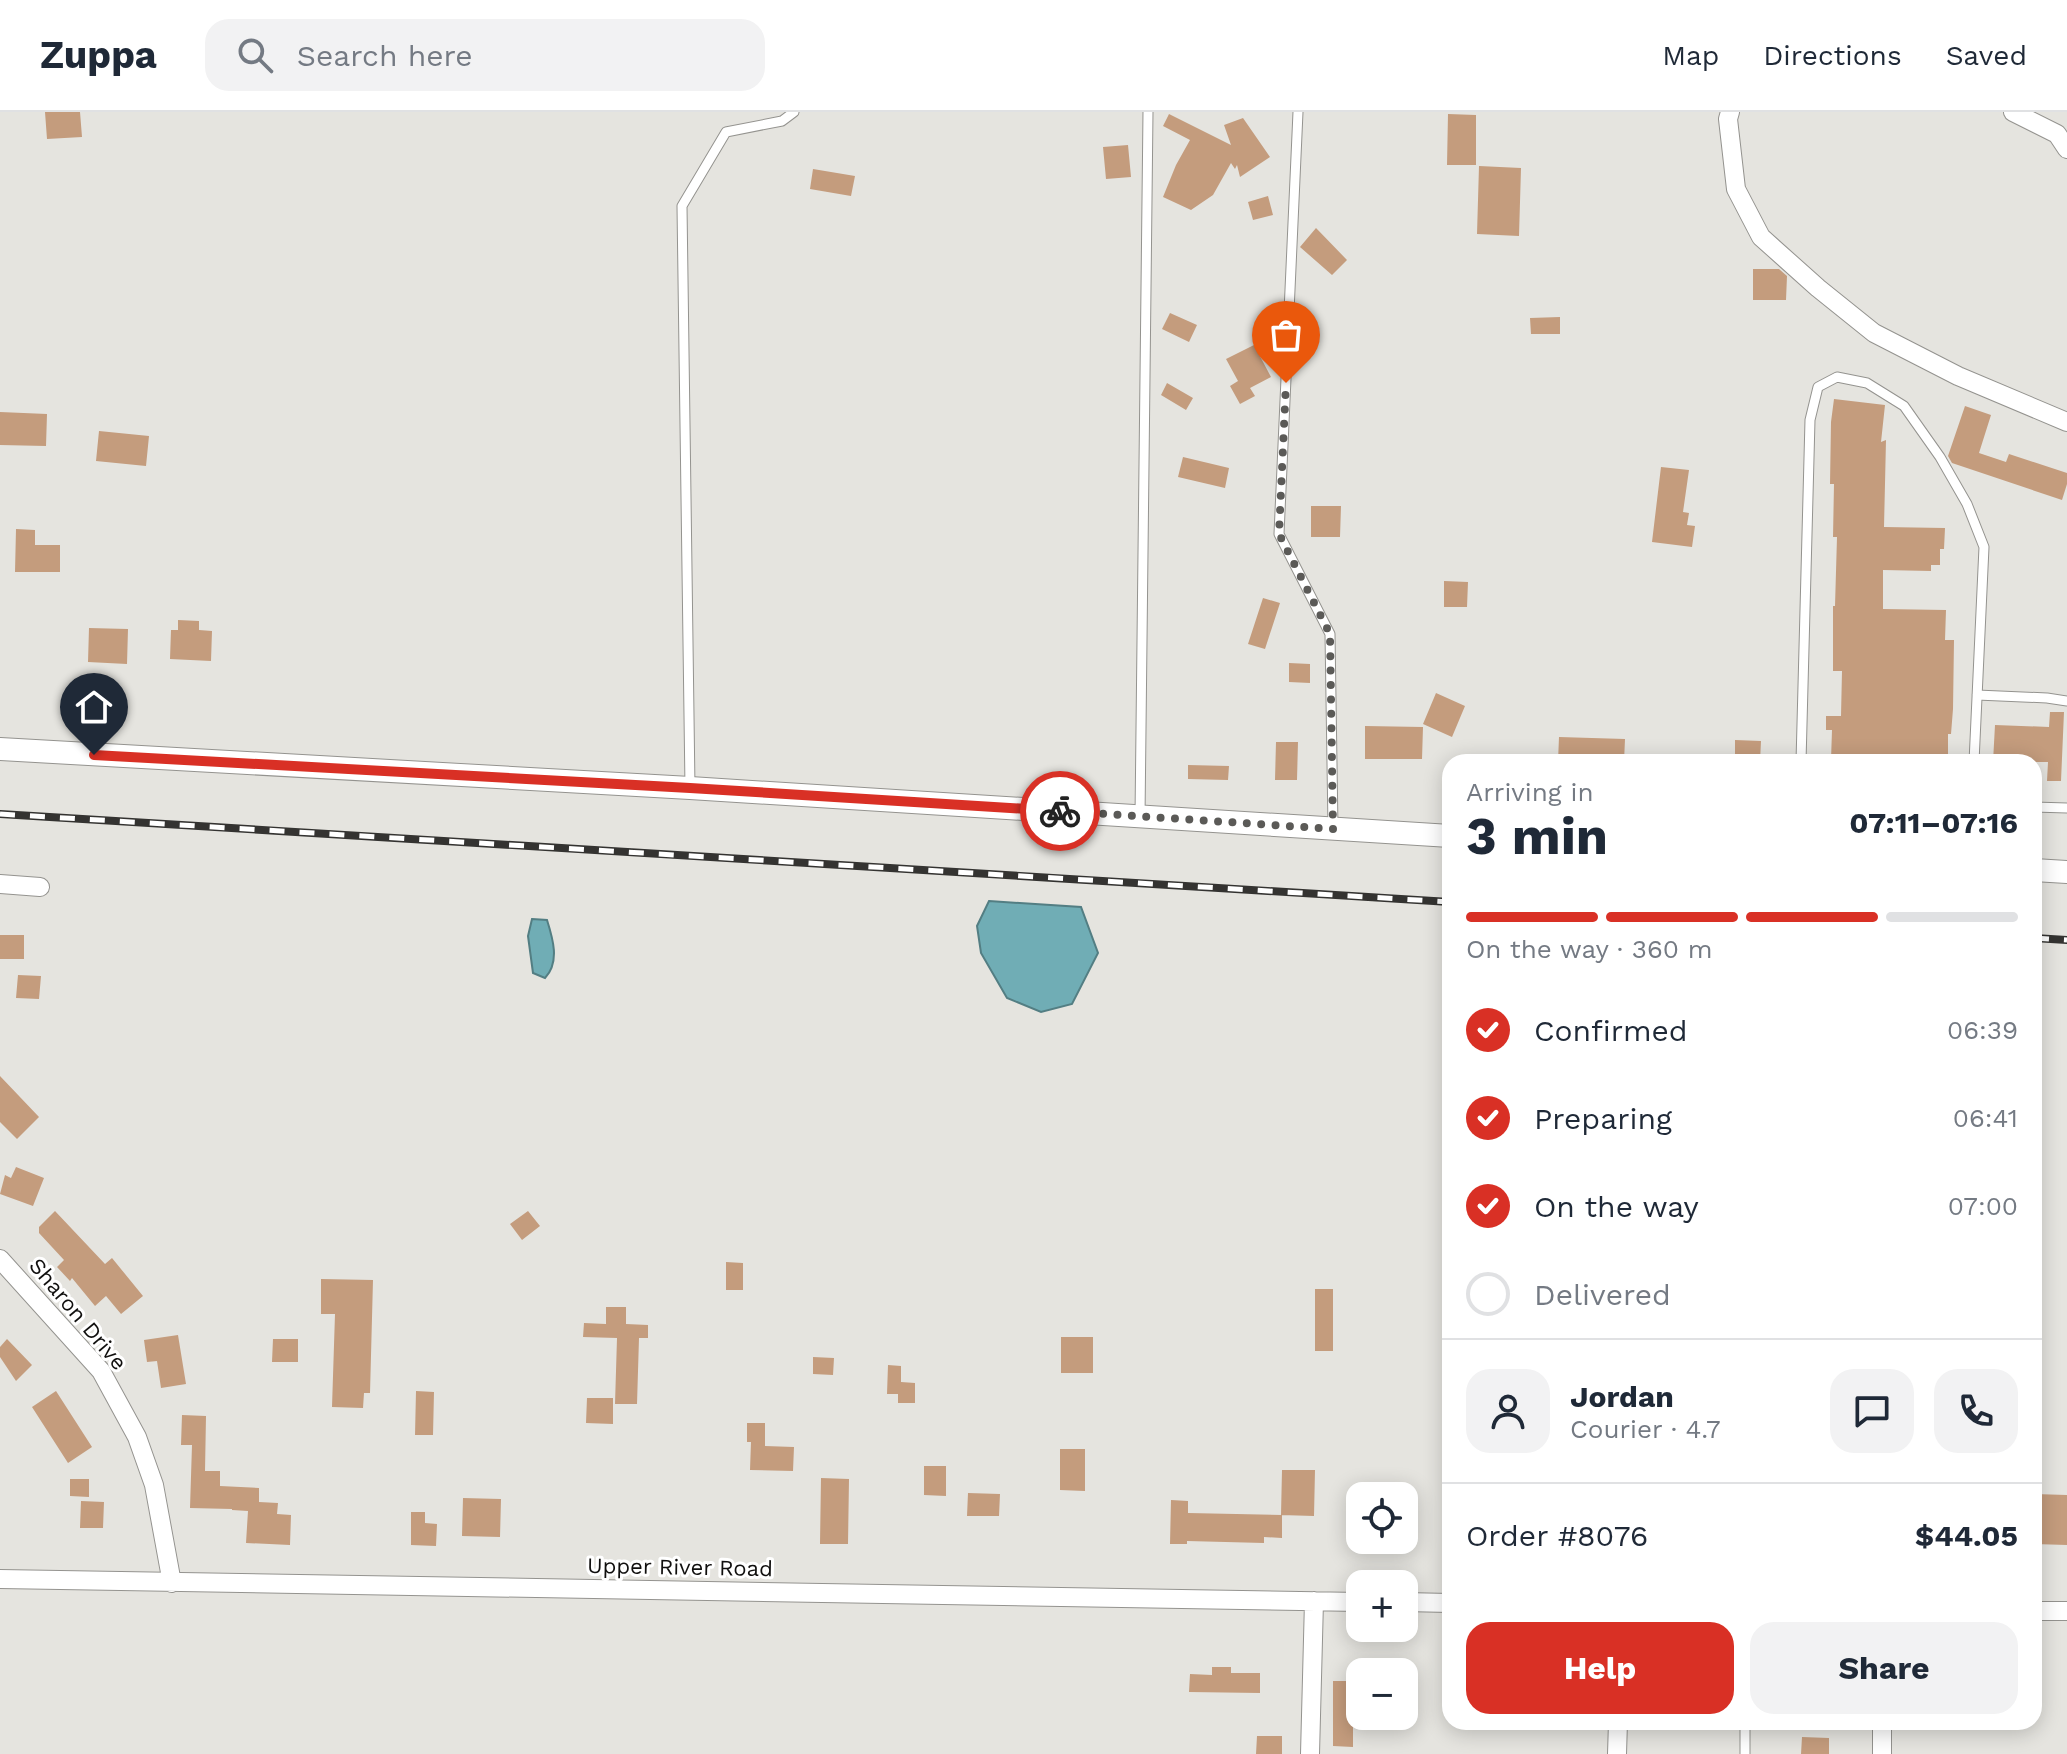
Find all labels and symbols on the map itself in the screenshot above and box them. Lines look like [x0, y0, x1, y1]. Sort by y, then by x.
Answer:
pin [1252, 301, 1320, 383]
pin [60, 673, 128, 755]
courier [1020, 771, 1100, 851]
street label: Sharon Drive [24, 1253, 132, 1375]
street label: Upper River Road [587, 1553, 773, 1581]

